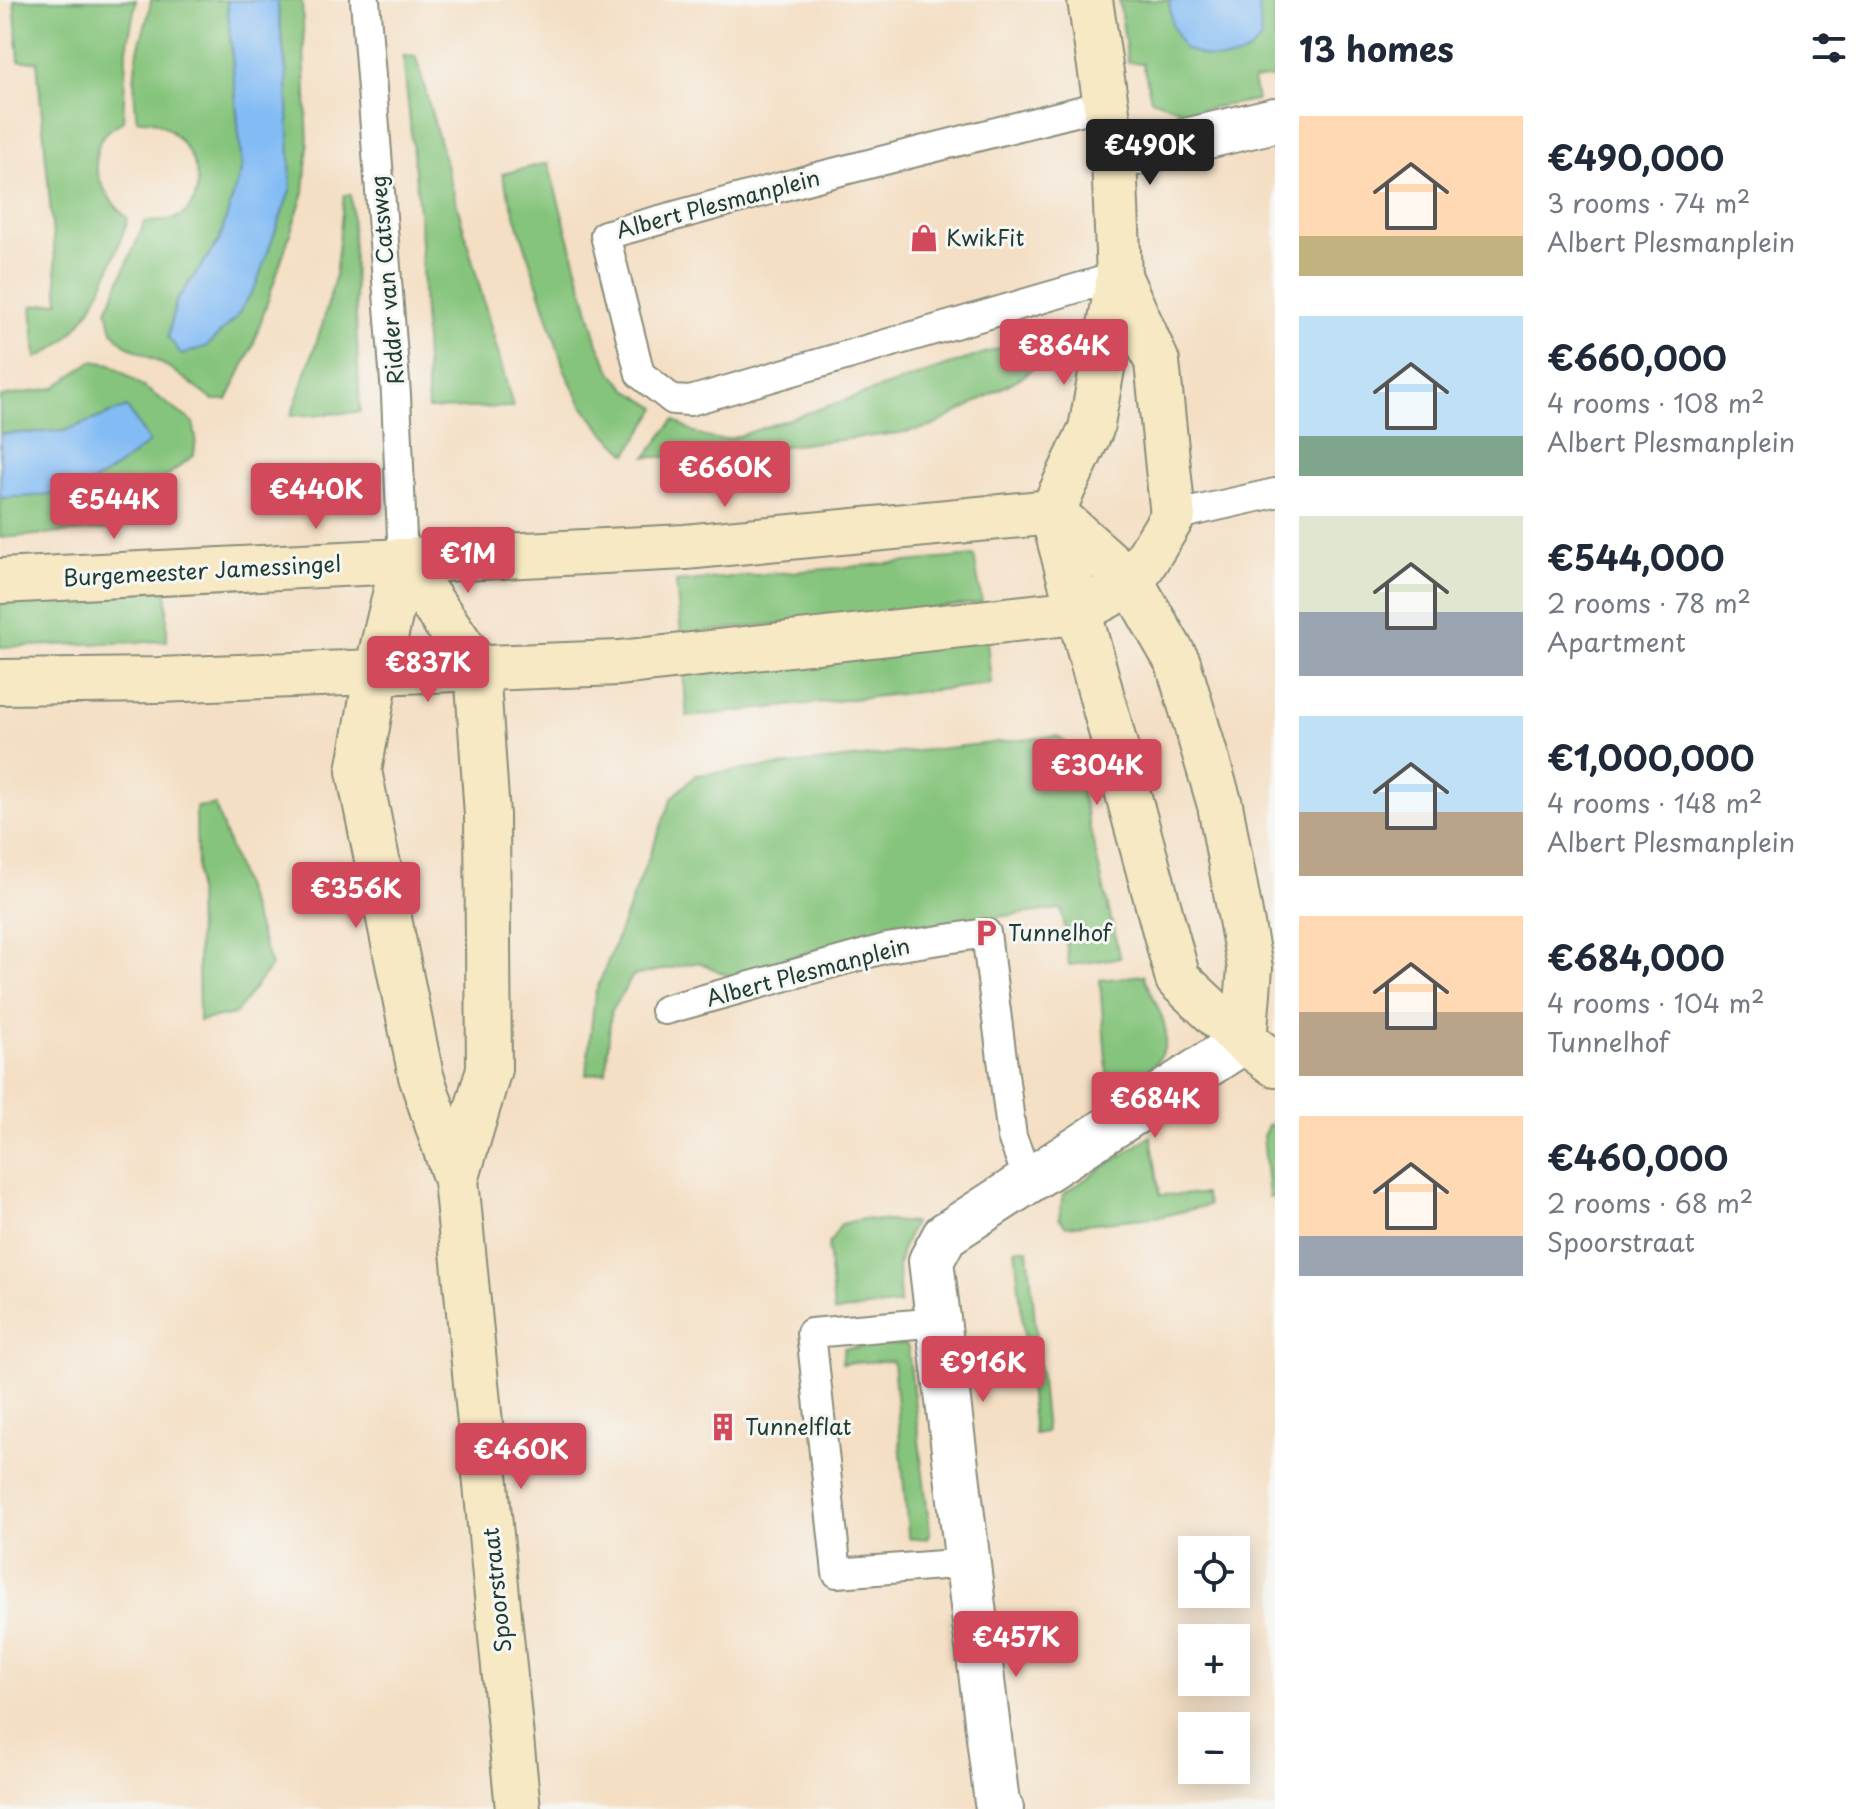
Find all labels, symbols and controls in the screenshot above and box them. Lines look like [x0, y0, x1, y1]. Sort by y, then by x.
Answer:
text: 13 homes [1299, 22, 1454, 74]
icon: filters [1807, 26, 1851, 70]
pin: €490K [1094, 119, 1206, 187]
text: €490K [1104, 125, 1196, 164]
text: €490,000 [1547, 131, 1724, 183]
icon: home [1363, 148, 1459, 244]
street label: Albert Plesmanplein [612, 159, 823, 246]
street label: Ridder van Catsweg [360, 174, 411, 386]
text: 3 rooms · 74 m² [1547, 183, 1751, 222]
place label: KwikFit [946, 220, 1024, 253]
text: Albert Plesmanplein [1547, 222, 1795, 261]
shop icon: KwikFit [909, 223, 939, 253]
pin: €864K [1008, 319, 1120, 387]
text: €864K [1018, 325, 1110, 364]
text: €660,000 [1547, 331, 1727, 383]
icon: home [1363, 348, 1459, 444]
text: 4 rooms · 108 m² [1547, 383, 1765, 422]
text: Albert Plesmanplein [1547, 422, 1795, 461]
pin: €660K [669, 441, 781, 509]
text: €660K [678, 447, 772, 486]
pin: €440K [260, 463, 372, 531]
text: €440K [269, 469, 363, 508]
pin: €544K [58, 473, 170, 541]
text: €544K [68, 479, 160, 518]
pin: €1M [429, 527, 507, 595]
text: €544,000 [1547, 531, 1725, 583]
text: €1M [440, 533, 496, 572]
street label: Burgemeester Jamessingel [62, 546, 342, 593]
icon: home [1363, 548, 1459, 644]
text: 2 rooms · 78 m² [1547, 583, 1751, 622]
text: Apartment [1547, 622, 1686, 661]
pin: €837K [372, 636, 484, 704]
text: €837K [385, 642, 471, 681]
text: €1,000,000 [1547, 731, 1755, 783]
pin: €304K [1041, 739, 1153, 807]
text: €304K [1050, 745, 1144, 784]
icon: home [1363, 748, 1459, 844]
text: 4 rooms · 148 m² [1547, 783, 1762, 822]
text: Albert Plesmanplein [1547, 822, 1795, 861]
pin: €356K [300, 862, 412, 930]
text: €356K [310, 868, 402, 907]
place label: Tunnelhof [1008, 915, 1113, 948]
parking icon: Tunnelhof [971, 918, 1001, 948]
street label: Albert Plesmanplein [702, 927, 913, 1014]
text: €684,000 [1547, 931, 1725, 983]
icon: home [1363, 948, 1459, 1044]
text: 4 rooms · 104 m² [1547, 983, 1765, 1022]
text: Tunnelhof [1547, 1022, 1669, 1061]
pin: €684K [1099, 1072, 1211, 1140]
text: €684K [1110, 1078, 1200, 1117]
text: €460,000 [1547, 1131, 1728, 1183]
icon: home [1363, 1148, 1459, 1244]
text: 2 rooms · 68 m² [1547, 1183, 1753, 1222]
text: Spoorstraat [1547, 1222, 1695, 1261]
pin: €916K [927, 1336, 1039, 1404]
text: €916K [940, 1342, 1026, 1381]
place label: Tunnelflat [745, 1409, 852, 1442]
building icon: Tunnelflat [708, 1412, 738, 1442]
pin: €460K [465, 1423, 577, 1491]
text: €460K [473, 1429, 569, 1468]
street label: Spoorstraat [473, 1526, 518, 1654]
map controls [1178, 1536, 1250, 1784]
button: locate [1178, 1536, 1250, 1608]
pin: €457K [960, 1611, 1072, 1679]
text: €457K [972, 1617, 1060, 1656]
button: + [1178, 1624, 1250, 1696]
button: − [1178, 1712, 1250, 1784]

